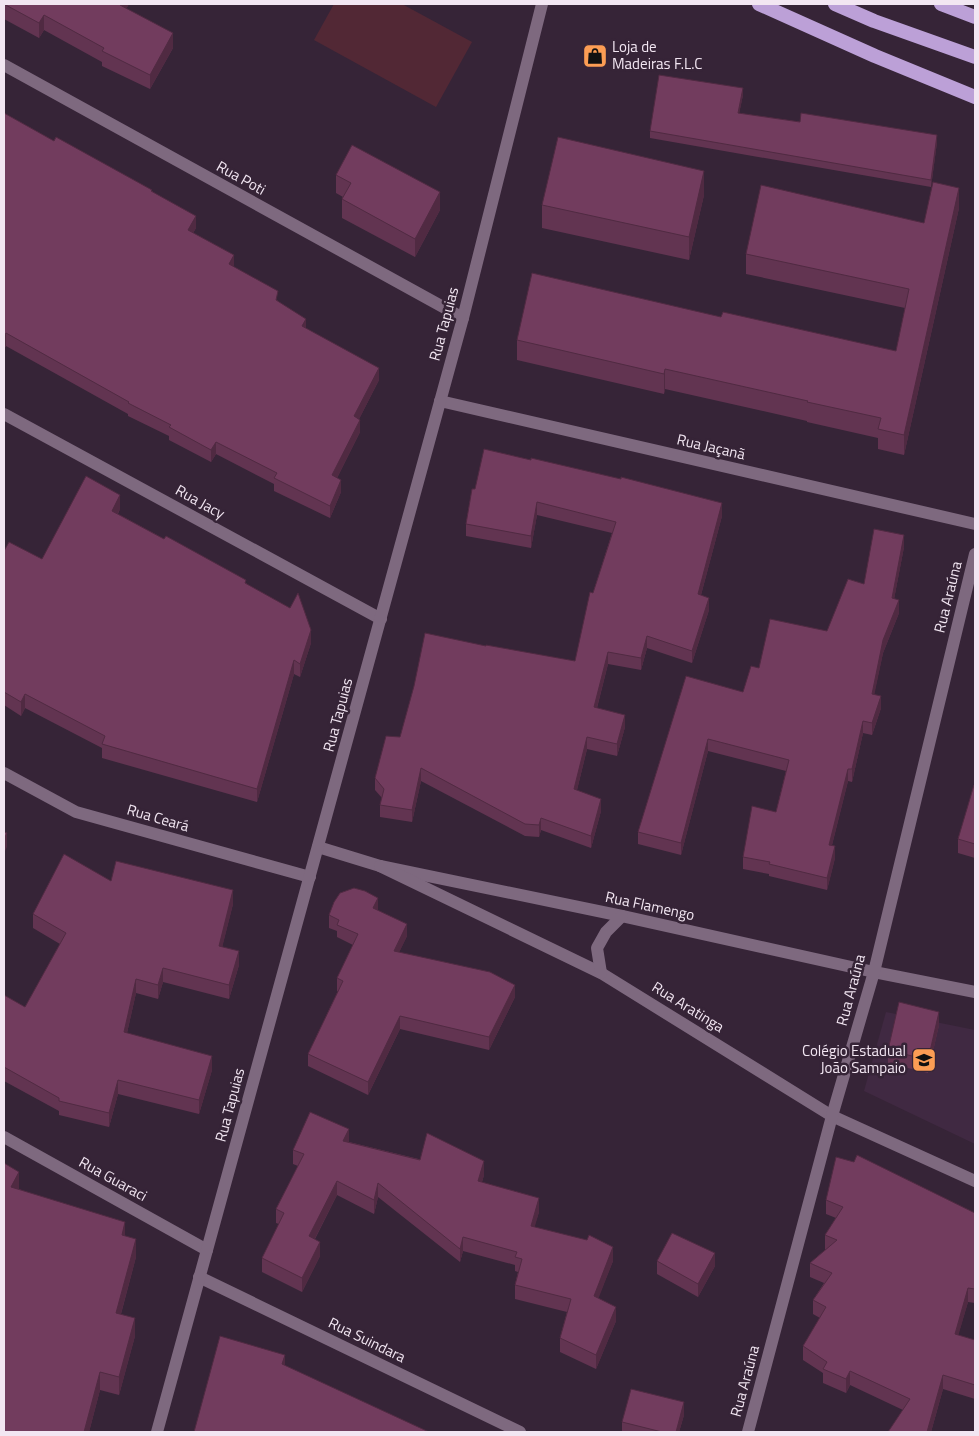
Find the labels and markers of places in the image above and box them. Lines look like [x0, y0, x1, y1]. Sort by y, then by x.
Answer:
place label: Loja de Madeiras F.L.C [612, 35, 702, 75]
shop icon: Loja de Madeiras F.L.C [582, 43, 608, 69]
place label: Colégio Estadual João Sampaio [802, 1039, 906, 1079]
school or university icon: Colégio Estadual João Sampaio [911, 1047, 937, 1073]

